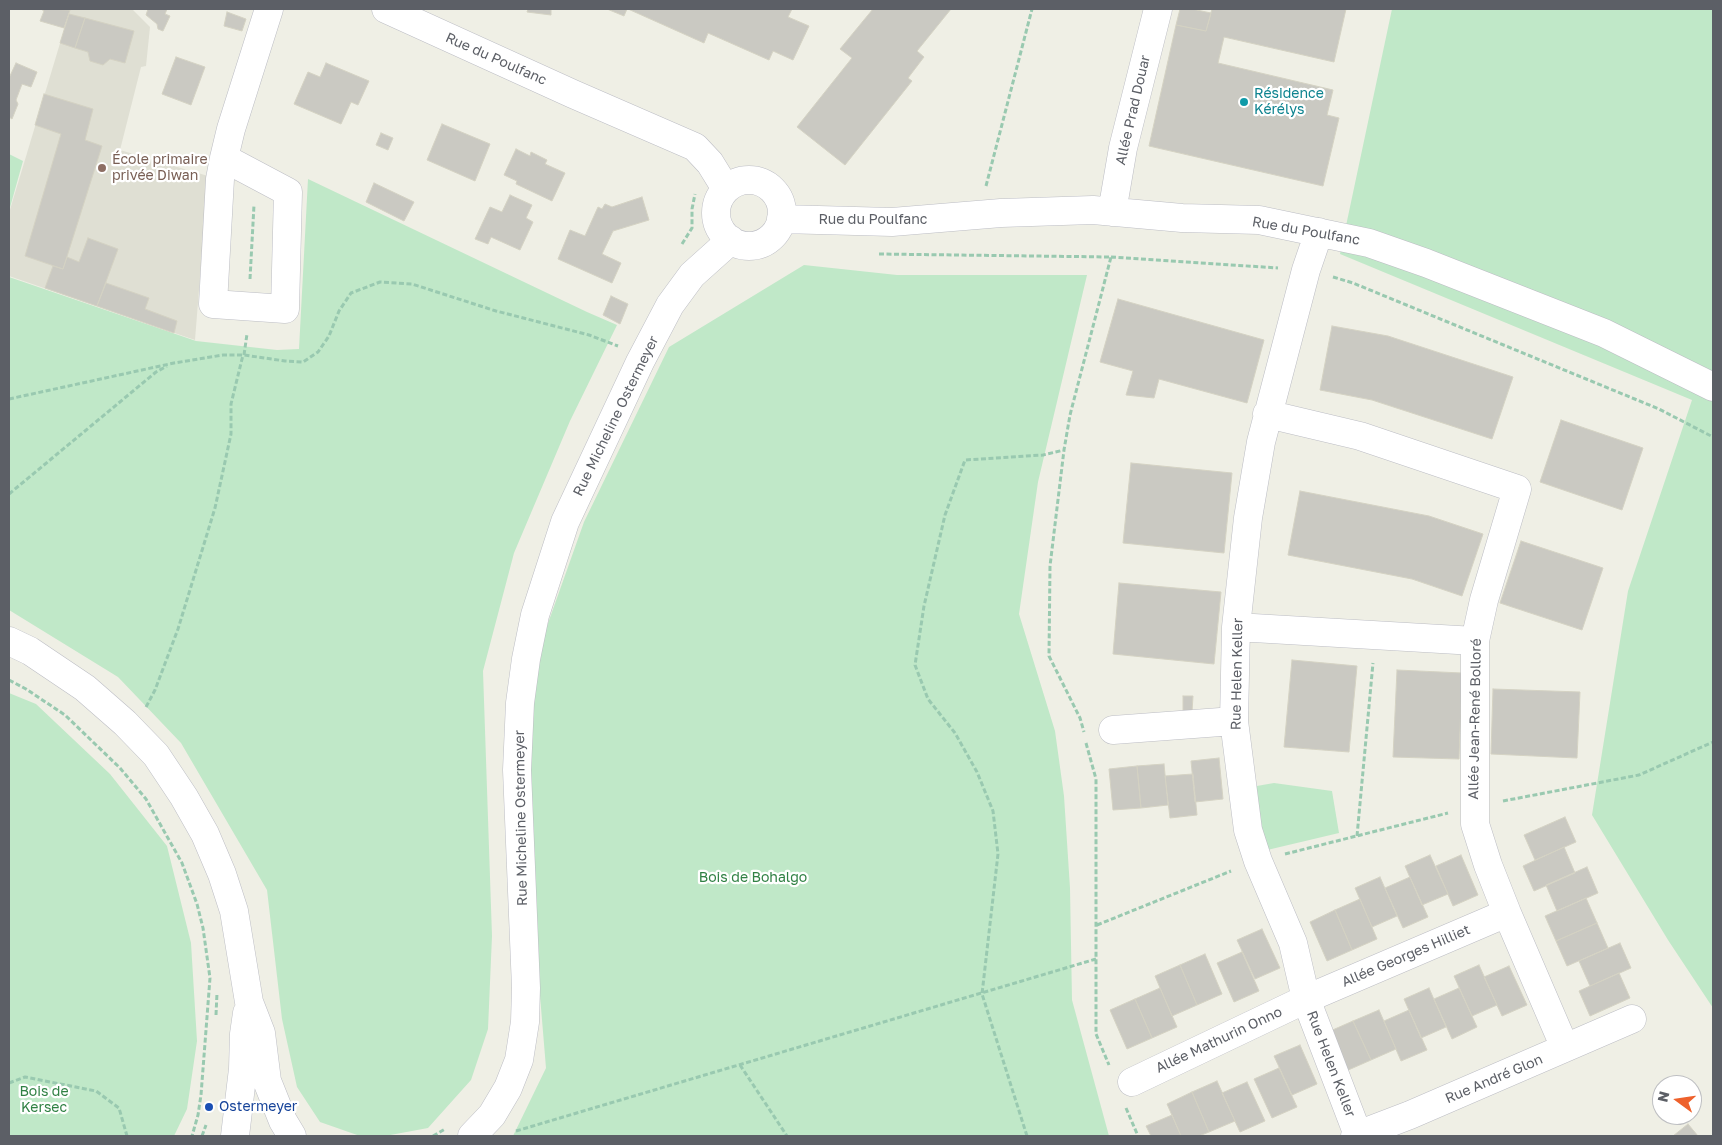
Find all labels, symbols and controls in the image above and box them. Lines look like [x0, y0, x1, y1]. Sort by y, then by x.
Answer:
street label: Rue du Poulfanc [443, 29, 549, 89]
street label: Allée Prad Douar [1112, 53, 1154, 167]
place label: Résidence Kérélys [1254, 86, 1324, 118]
marker: Résidence Kérélys [1238, 96, 1250, 108]
place label: École primaire privée Diwan [112, 152, 208, 184]
marker: École primaire privée Diwan [96, 162, 108, 174]
street label: Rue du Poulfanc [819, 212, 927, 228]
street label: Rue du Poulfanc [1251, 213, 1361, 249]
street label: Rue Micheline Ostermeyer [570, 333, 662, 499]
street label: Rue Helen Keller [1228, 618, 1246, 730]
street label: Allée Jean-René Bolloré [1465, 638, 1485, 800]
street label: Rue Micheline Ostermeyer [511, 730, 531, 906]
park label: Bois de Bohalgo [699, 870, 807, 886]
street label: Allée Georges Hilliet [1339, 921, 1473, 991]
street label: Allée Mathurin Onno [1153, 1003, 1285, 1077]
street label: Rue Helen Keller [1303, 1008, 1359, 1120]
street label: Rue André Glon [1443, 1051, 1545, 1107]
north arrow [1652, 1075, 1702, 1125]
park label: Bois de Kersec [19, 1084, 69, 1116]
text: N [1653, 1089, 1672, 1104]
place label: Ostermeyer [219, 1099, 297, 1115]
marker: Ostermeyer [203, 1101, 215, 1113]

